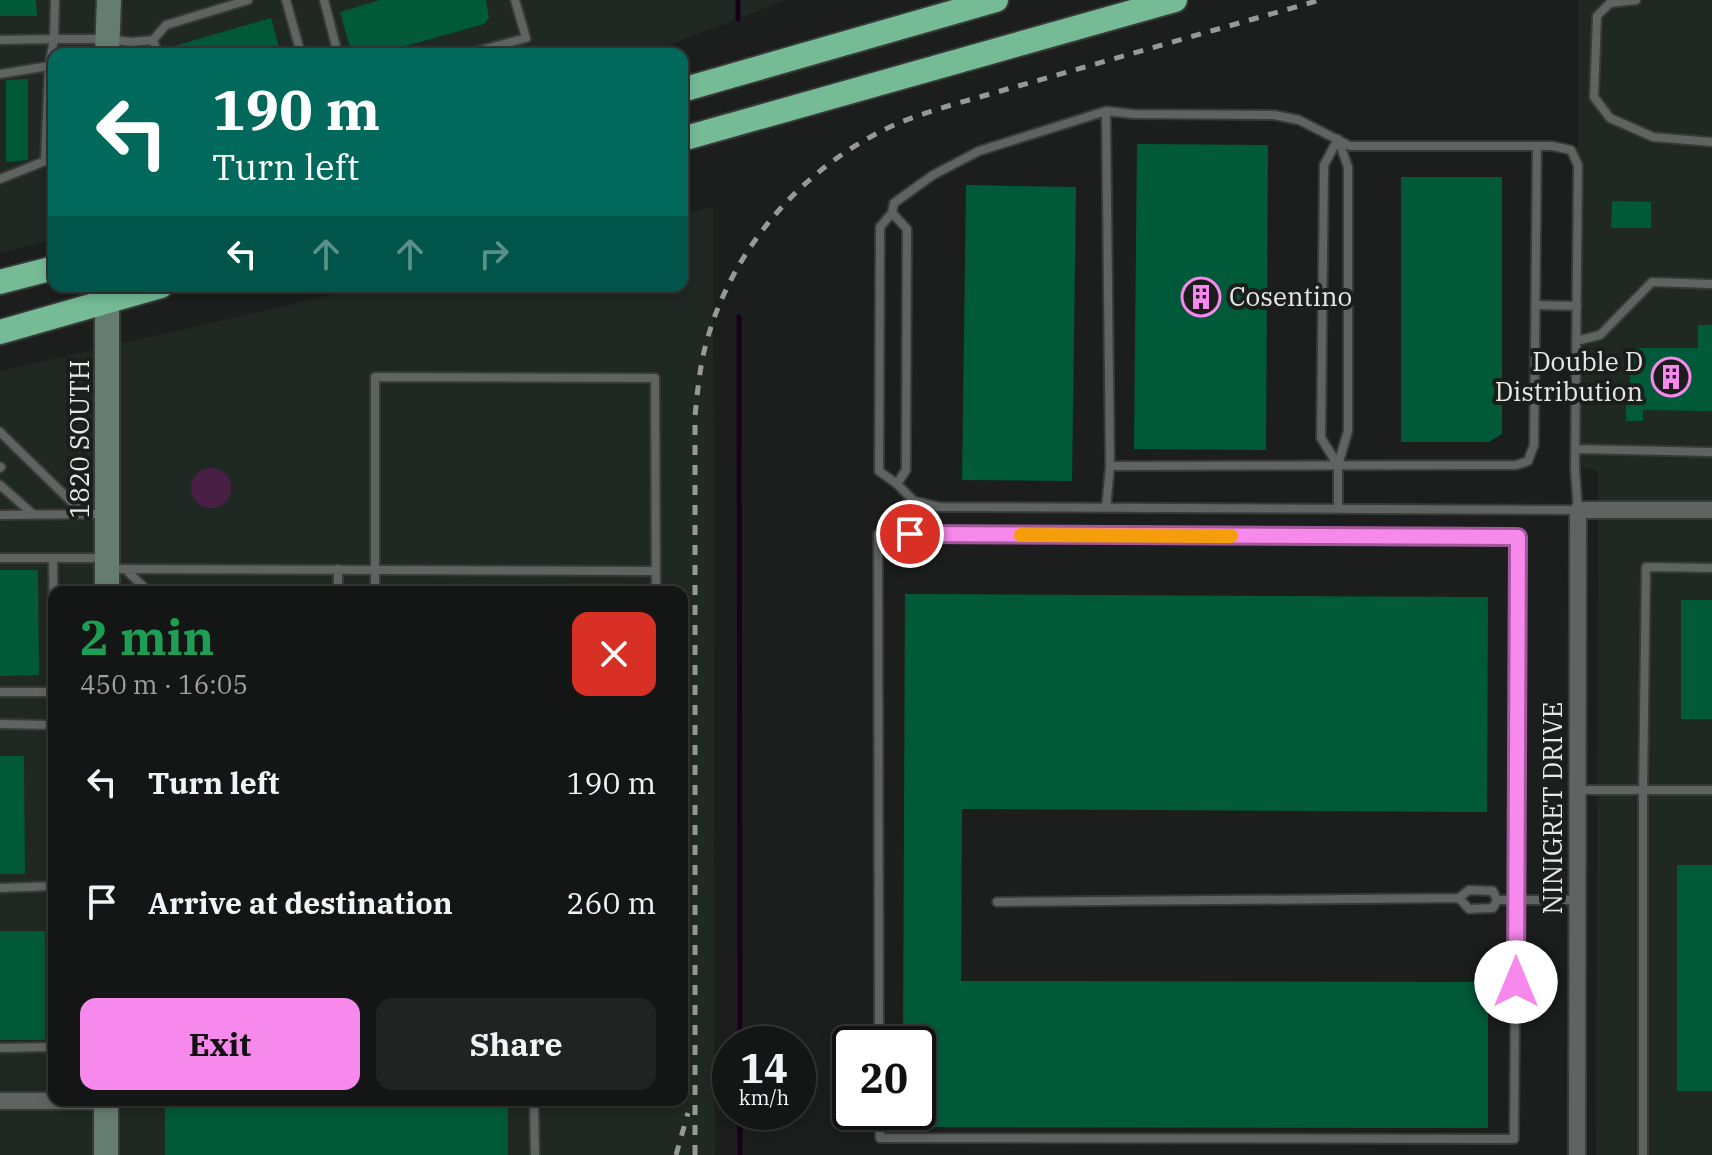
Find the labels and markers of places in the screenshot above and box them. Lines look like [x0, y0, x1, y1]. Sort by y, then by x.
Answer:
building icon: Cosentino [1180, 276, 1222, 318]
place label: Cosentino [1229, 279, 1352, 313]
place label: Double D Distribution [1495, 344, 1643, 408]
building icon: Double D Distribution [1650, 356, 1692, 398]
pin [876, 500, 944, 568]

